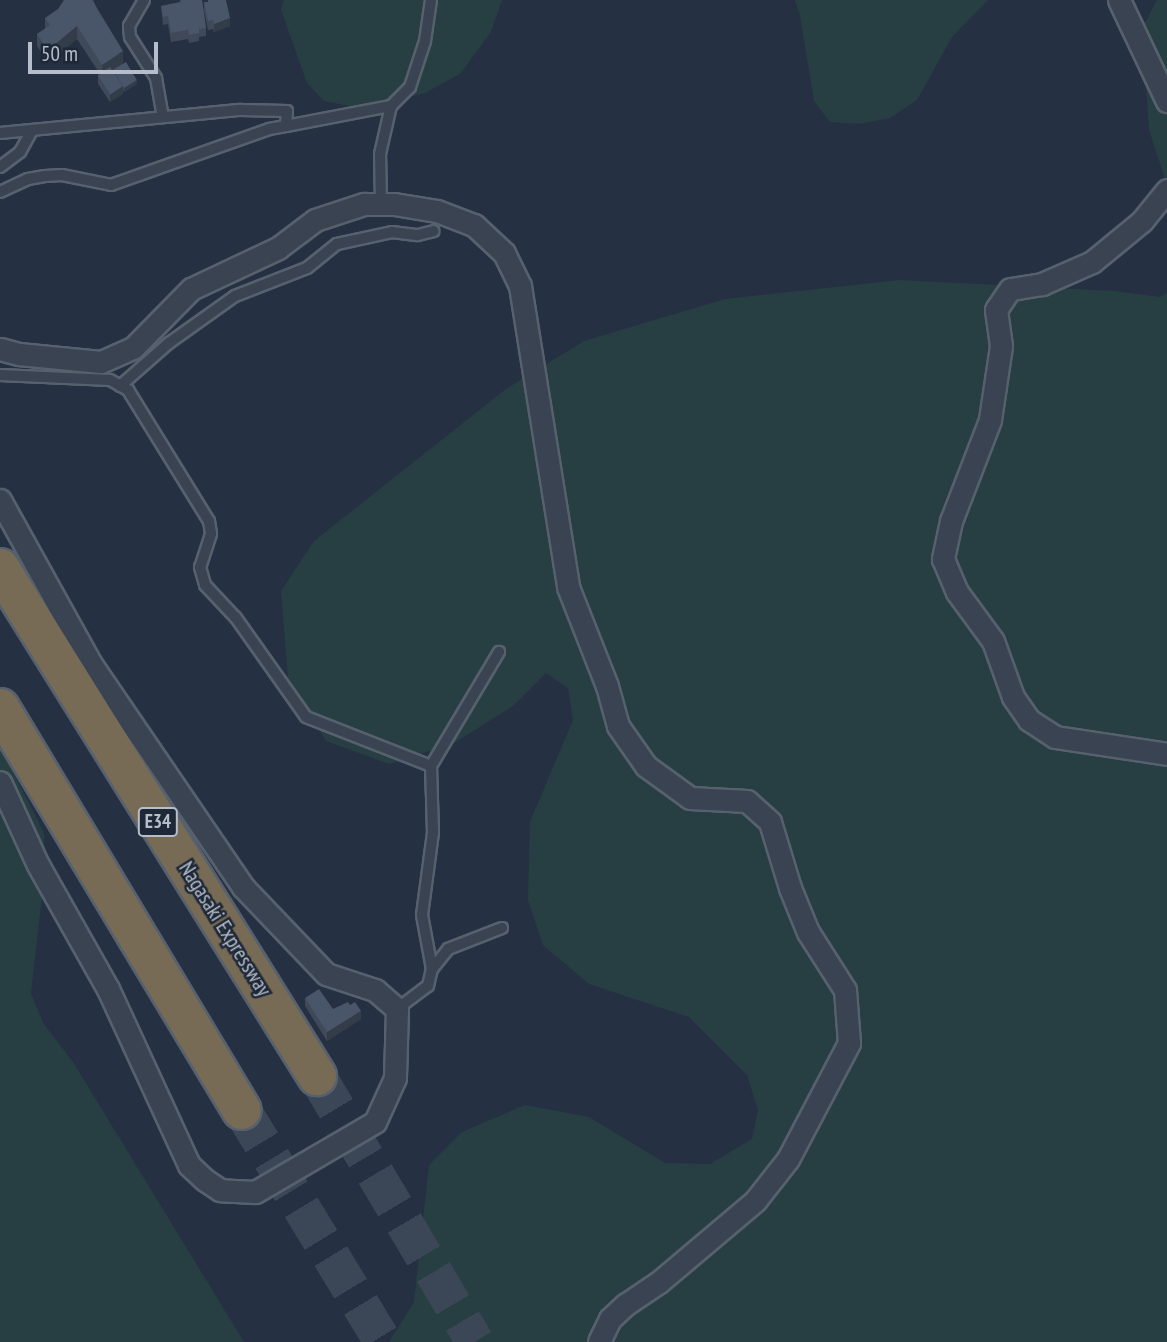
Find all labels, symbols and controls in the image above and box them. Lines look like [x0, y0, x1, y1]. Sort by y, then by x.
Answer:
scale bar [32, 28, 161, 72]
text: 50 m [41, 40, 78, 67]
road number: E34 [137, 806, 179, 838]
street label: Nagasaki Expressway [174, 857, 276, 1001]

